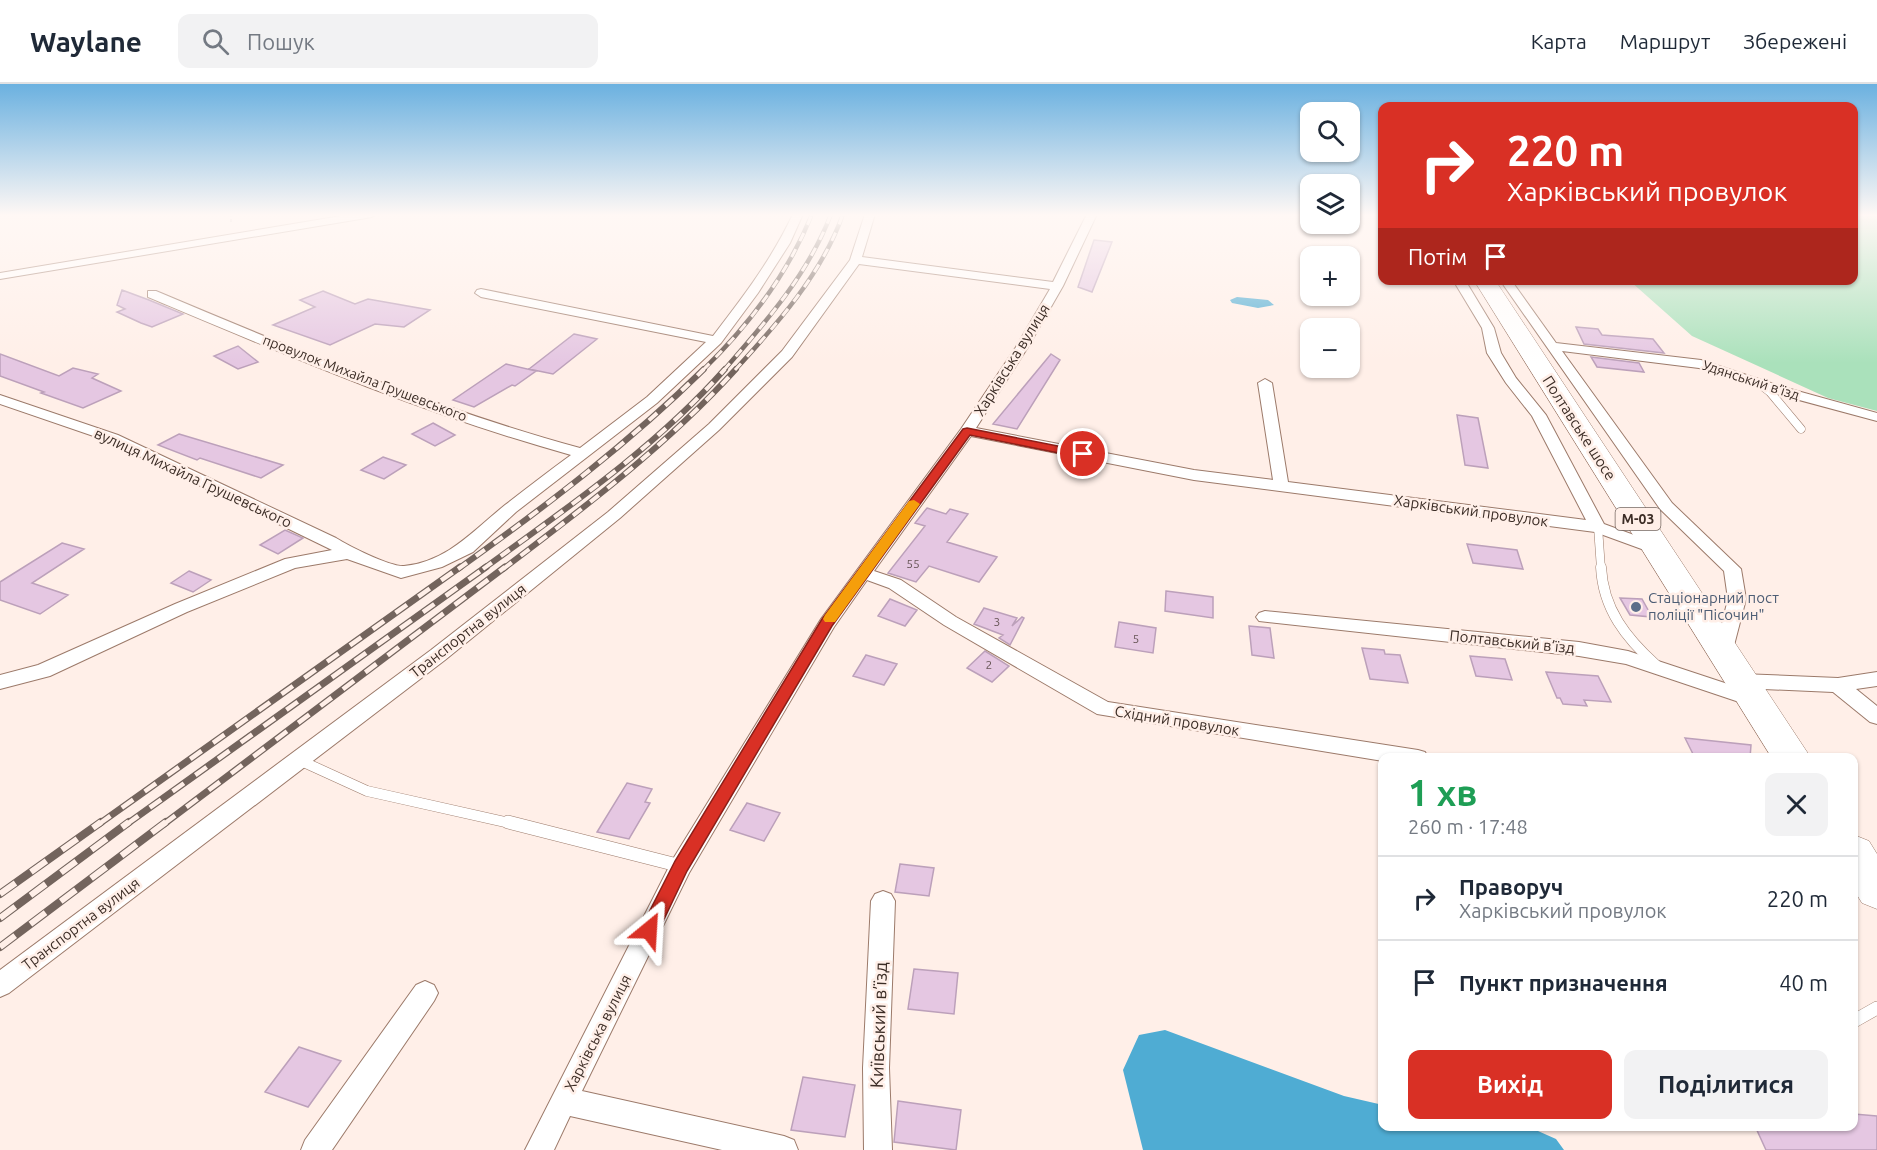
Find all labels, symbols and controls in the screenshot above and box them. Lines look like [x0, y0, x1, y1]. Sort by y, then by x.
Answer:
search box [178, 14, 598, 68]
icon: search [199, 25, 232, 58]
text: Waylane [30, 26, 142, 57]
text: Пошук [247, 29, 315, 54]
text: Карта [1531, 29, 1587, 53]
text: Маршрут [1620, 29, 1710, 53]
text: Збережені [1743, 29, 1847, 53]
map controls [1300, 102, 1360, 378]
button: search [1300, 102, 1360, 162]
icon: right [1408, 126, 1486, 204]
text: 220 m [1507, 127, 1624, 174]
button: layers [1300, 174, 1360, 234]
text: Харківський провулок [1507, 176, 1787, 206]
icon: arrive [1479, 240, 1512, 273]
text: Потім [1408, 244, 1467, 269]
button: + [1300, 246, 1360, 306]
street label: Харківська вулиця [970, 301, 1053, 419]
button: − [1300, 318, 1360, 378]
street label: провулок Михайла Грушевського [261, 332, 469, 424]
street label: Удянський в’їзд [1700, 357, 1802, 403]
street label: Полтавське шосе [1539, 372, 1619, 483]
street label: вулиця Михайла Грушевського [92, 424, 295, 531]
pin [1057, 428, 1108, 479]
icon: arrive [1066, 437, 1099, 470]
street label: Харківський провулок [1393, 491, 1550, 530]
road number: М-03 [1616, 508, 1660, 530]
house number: 55 [906, 557, 920, 570]
street label: Транспортна вулиця [406, 580, 529, 681]
place label: Стаціонарний пост поліції "Пісочин" [1648, 589, 1779, 623]
marker: Стаціонарний пост поліції "Пісочин" [1629, 600, 1643, 614]
house number: 3 [994, 615, 1000, 628]
street label: Полтавський в’їзд [1449, 626, 1576, 657]
house number: 5 [1133, 632, 1139, 645]
house number: 2 [986, 658, 992, 671]
street label: Східний провулок [1113, 702, 1241, 739]
text: 1 хв [1408, 772, 1477, 813]
button: close [1765, 773, 1828, 836]
text: 260 m · 17:48 [1408, 815, 1528, 838]
street label: Транспортна вулиця [19, 874, 143, 973]
text: Праворуч [1459, 874, 1563, 899]
icon: right [1408, 882, 1441, 915]
text: 220 m [1767, 886, 1828, 911]
position arrow [617, 898, 681, 962]
text: Харківський провулок [1459, 899, 1667, 922]
street label: Київський в’їзд [866, 961, 890, 1088]
icon: arrive [1408, 966, 1441, 999]
text: Пункт призначення [1459, 970, 1668, 995]
text: 40 m [1779, 970, 1828, 995]
street label: Харківська вулиця [561, 972, 634, 1094]
button: Вихід [1408, 1050, 1612, 1119]
button: Поділитися [1624, 1050, 1828, 1119]

